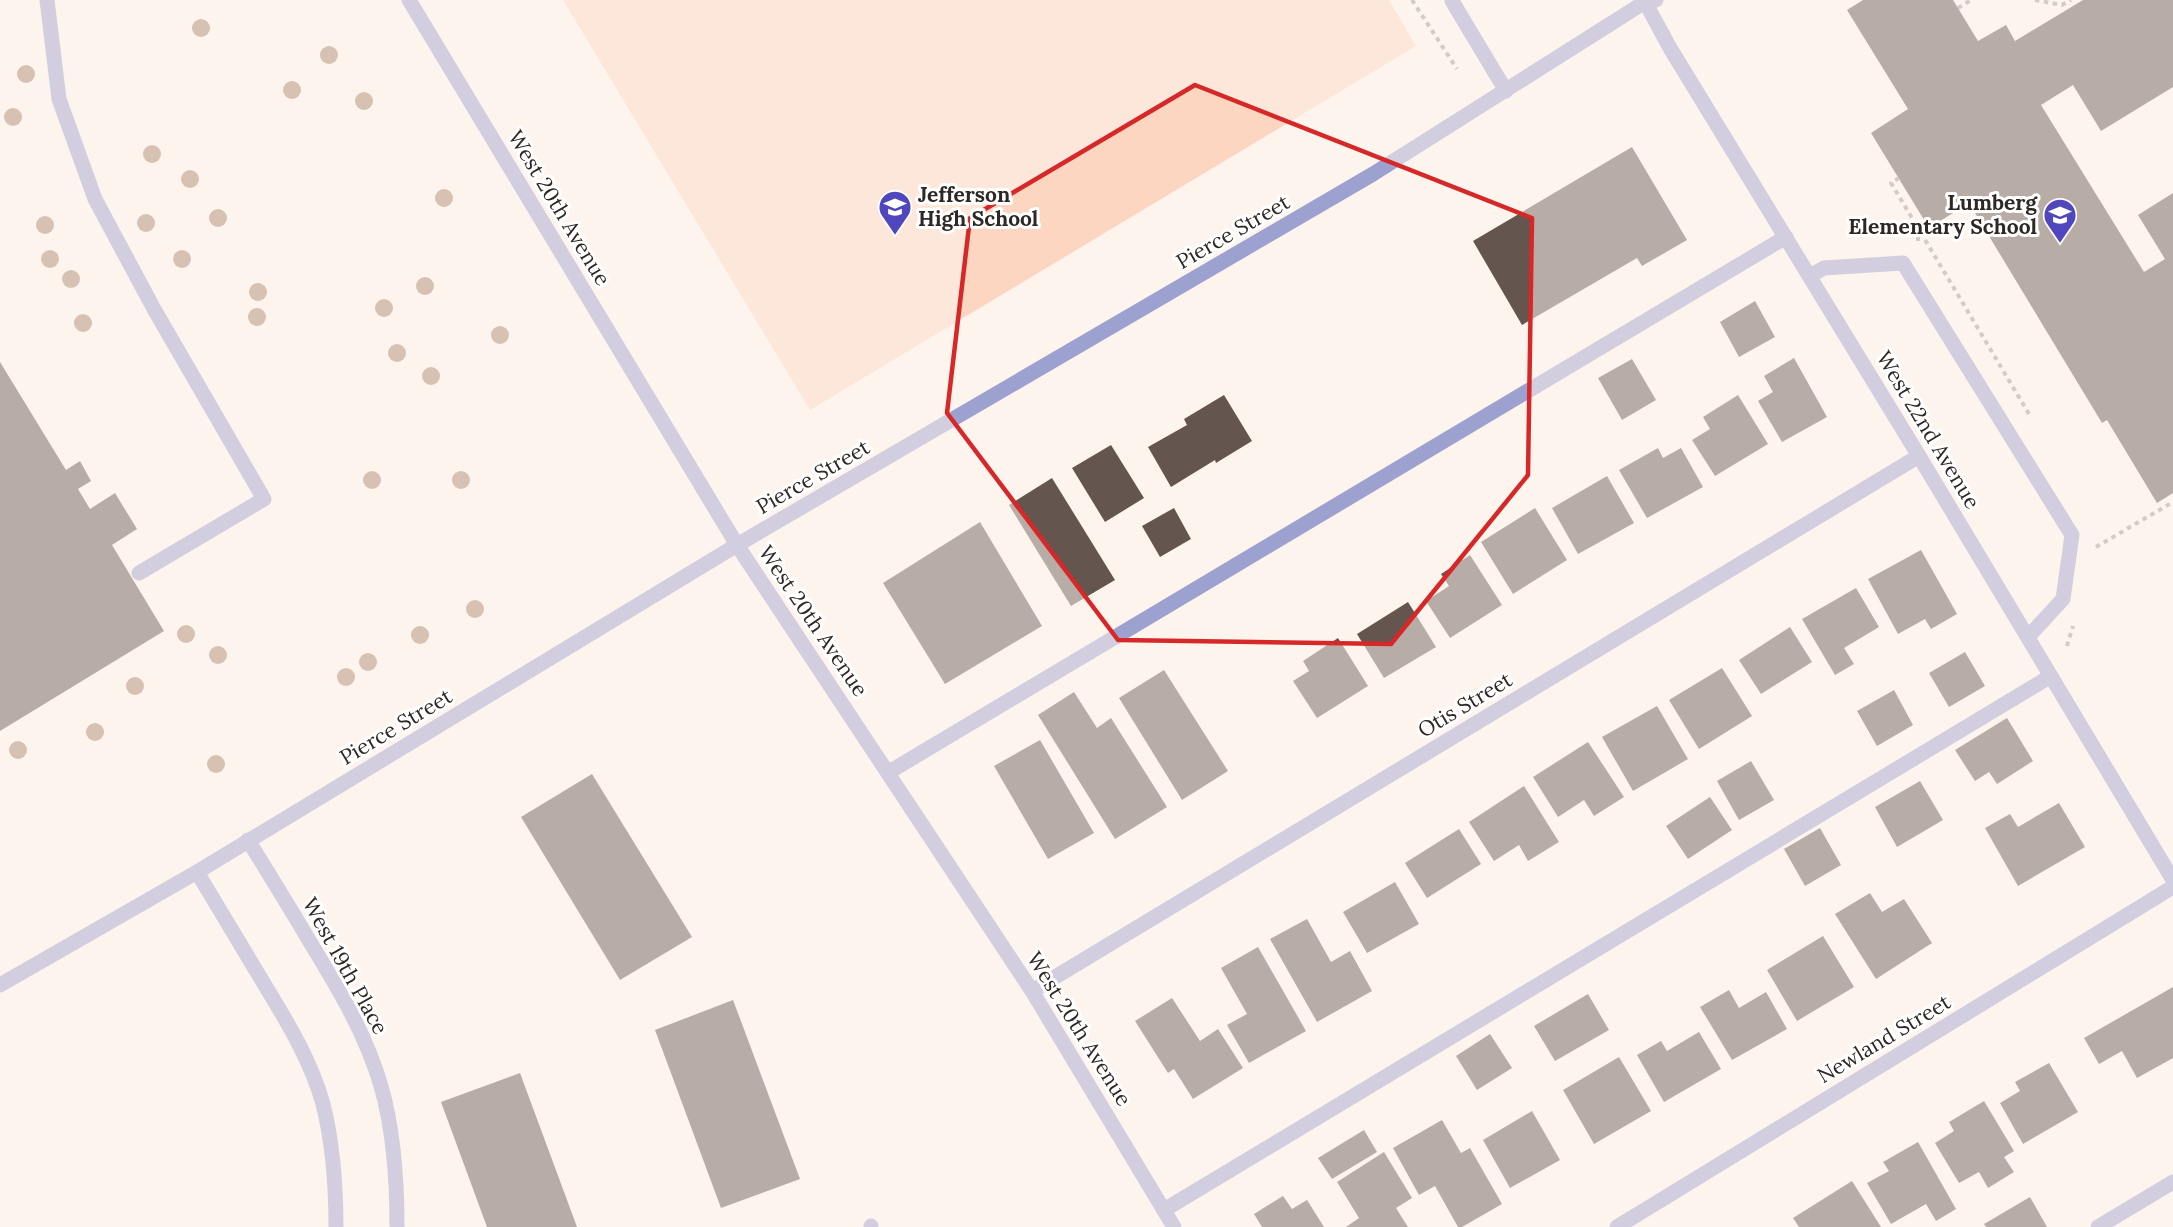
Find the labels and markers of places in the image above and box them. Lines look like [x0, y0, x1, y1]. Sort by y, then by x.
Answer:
place label: Jefferson High School [918, 181, 1039, 232]
school or university icon: Jefferson High School [877, 189, 913, 236]
place label: Lumberg Elementary School [1848, 189, 2038, 240]
school or university icon: Lumberg Elementary School [2042, 197, 2078, 244]

